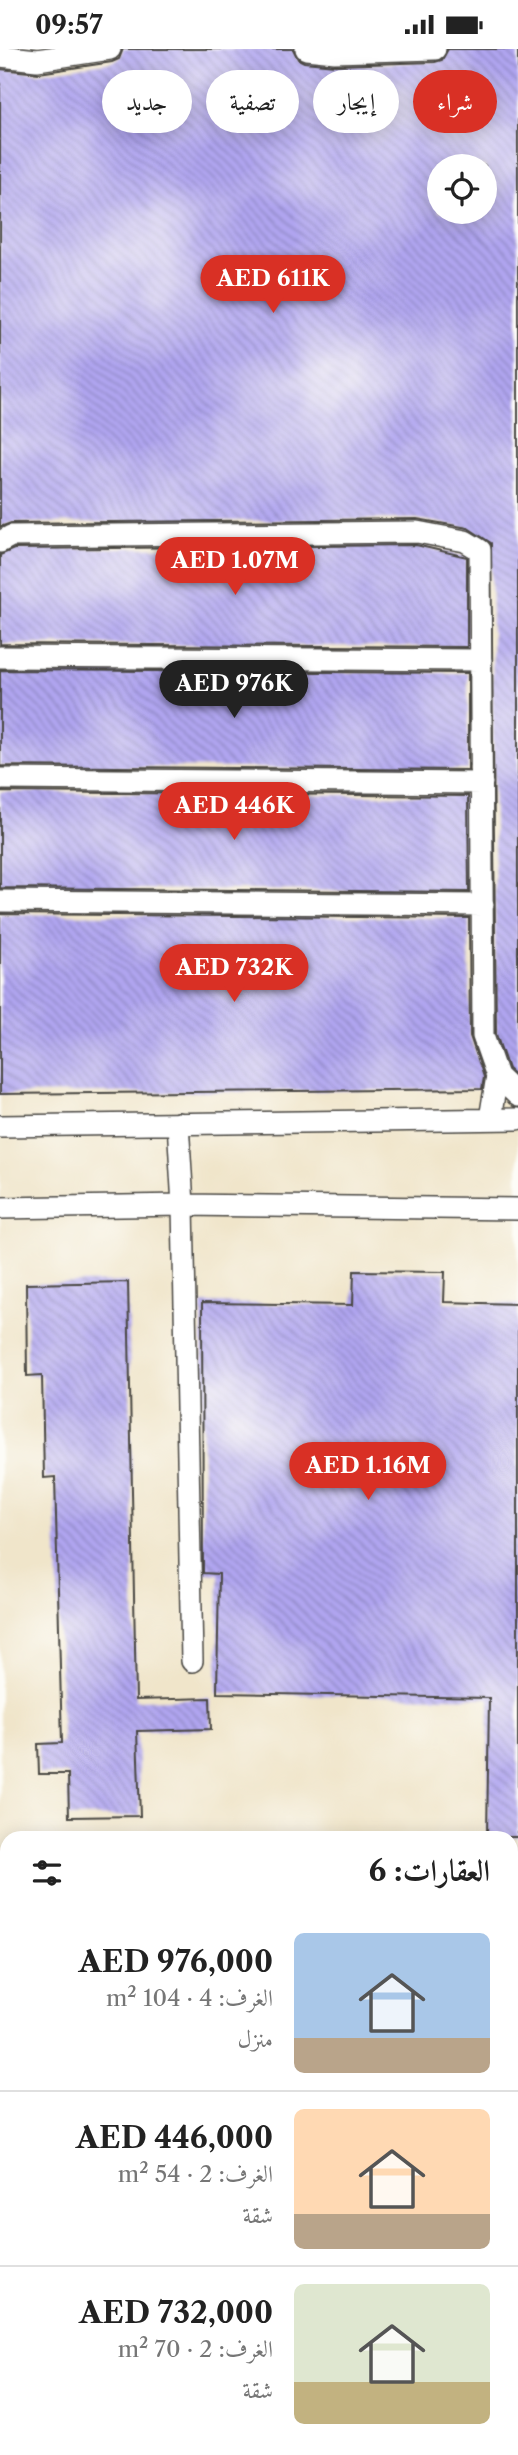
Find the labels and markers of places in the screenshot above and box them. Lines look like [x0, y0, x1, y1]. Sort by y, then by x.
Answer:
pin: AED 611K [201, 255, 345, 315]
pin: AED 1.07M [155, 538, 315, 597]
pin: AED 976K [162, 661, 306, 720]
pin: AED 446K [162, 783, 306, 842]
pin: AED 732K [162, 944, 306, 1004]
pin: AED 1.16M [288, 1443, 448, 1502]

